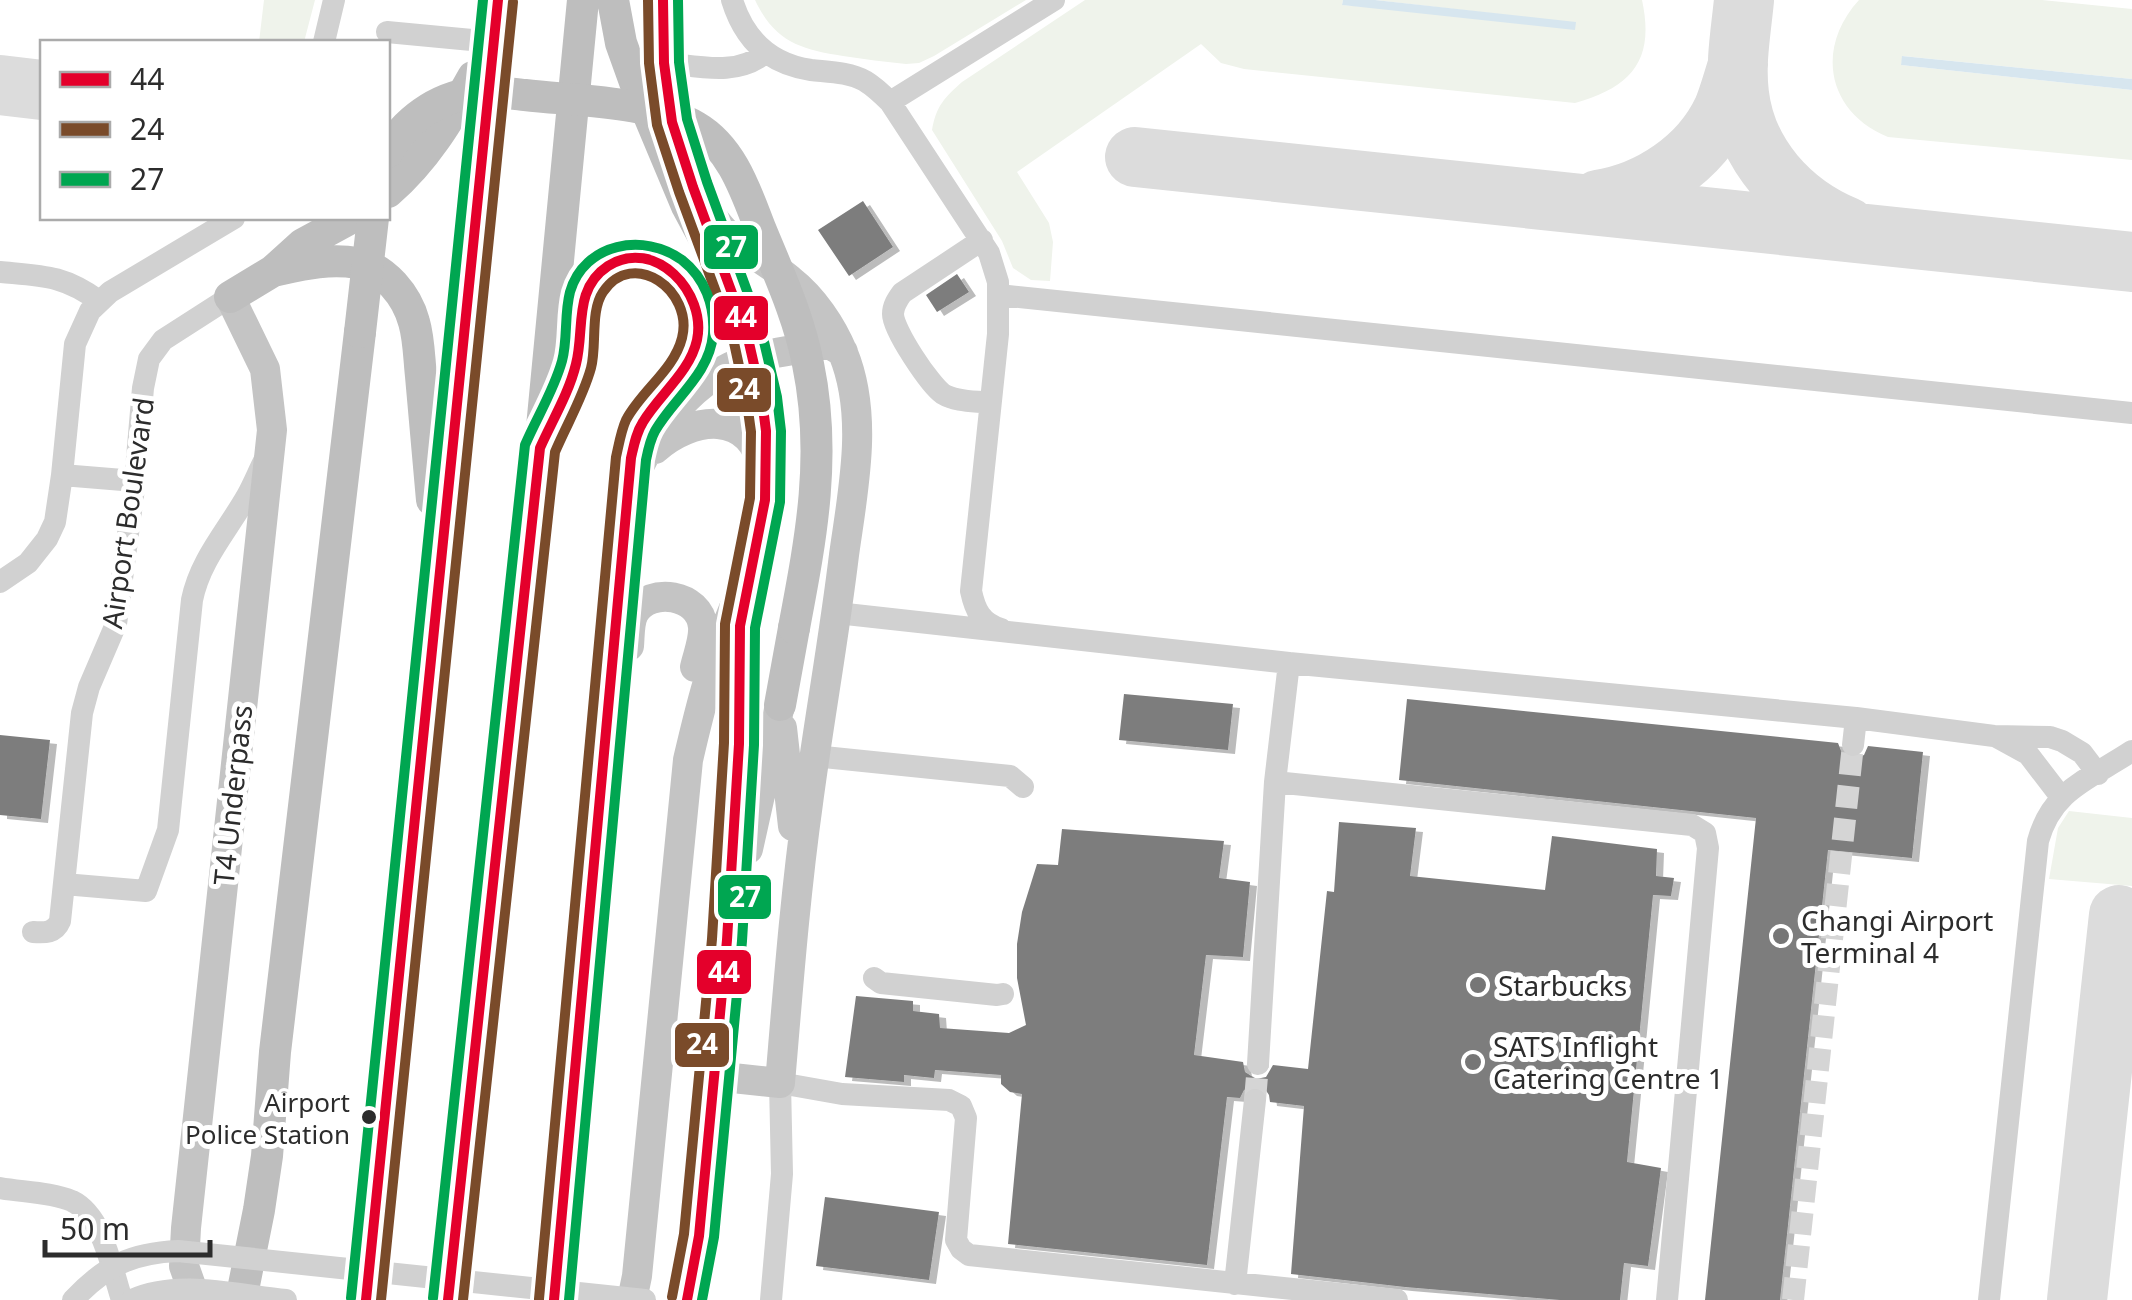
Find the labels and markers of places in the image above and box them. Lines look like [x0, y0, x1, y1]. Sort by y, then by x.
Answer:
place label: Changi Airport Terminal 4 [1801, 901, 1993, 971]
marker: Changi Airport Terminal 4 [1770, 925, 1792, 947]
place label: Starbucks [1498, 966, 1627, 1004]
marker: Starbucks [1467, 974, 1489, 996]
place label: SATS Inflight Catering Centre 1 [1493, 1027, 1724, 1097]
marker: SATS Inflight Catering Centre 1 [1462, 1051, 1484, 1073]
place label: Airport Police Station [185, 1084, 350, 1152]
marker: Airport Police Station [359, 1107, 379, 1127]

